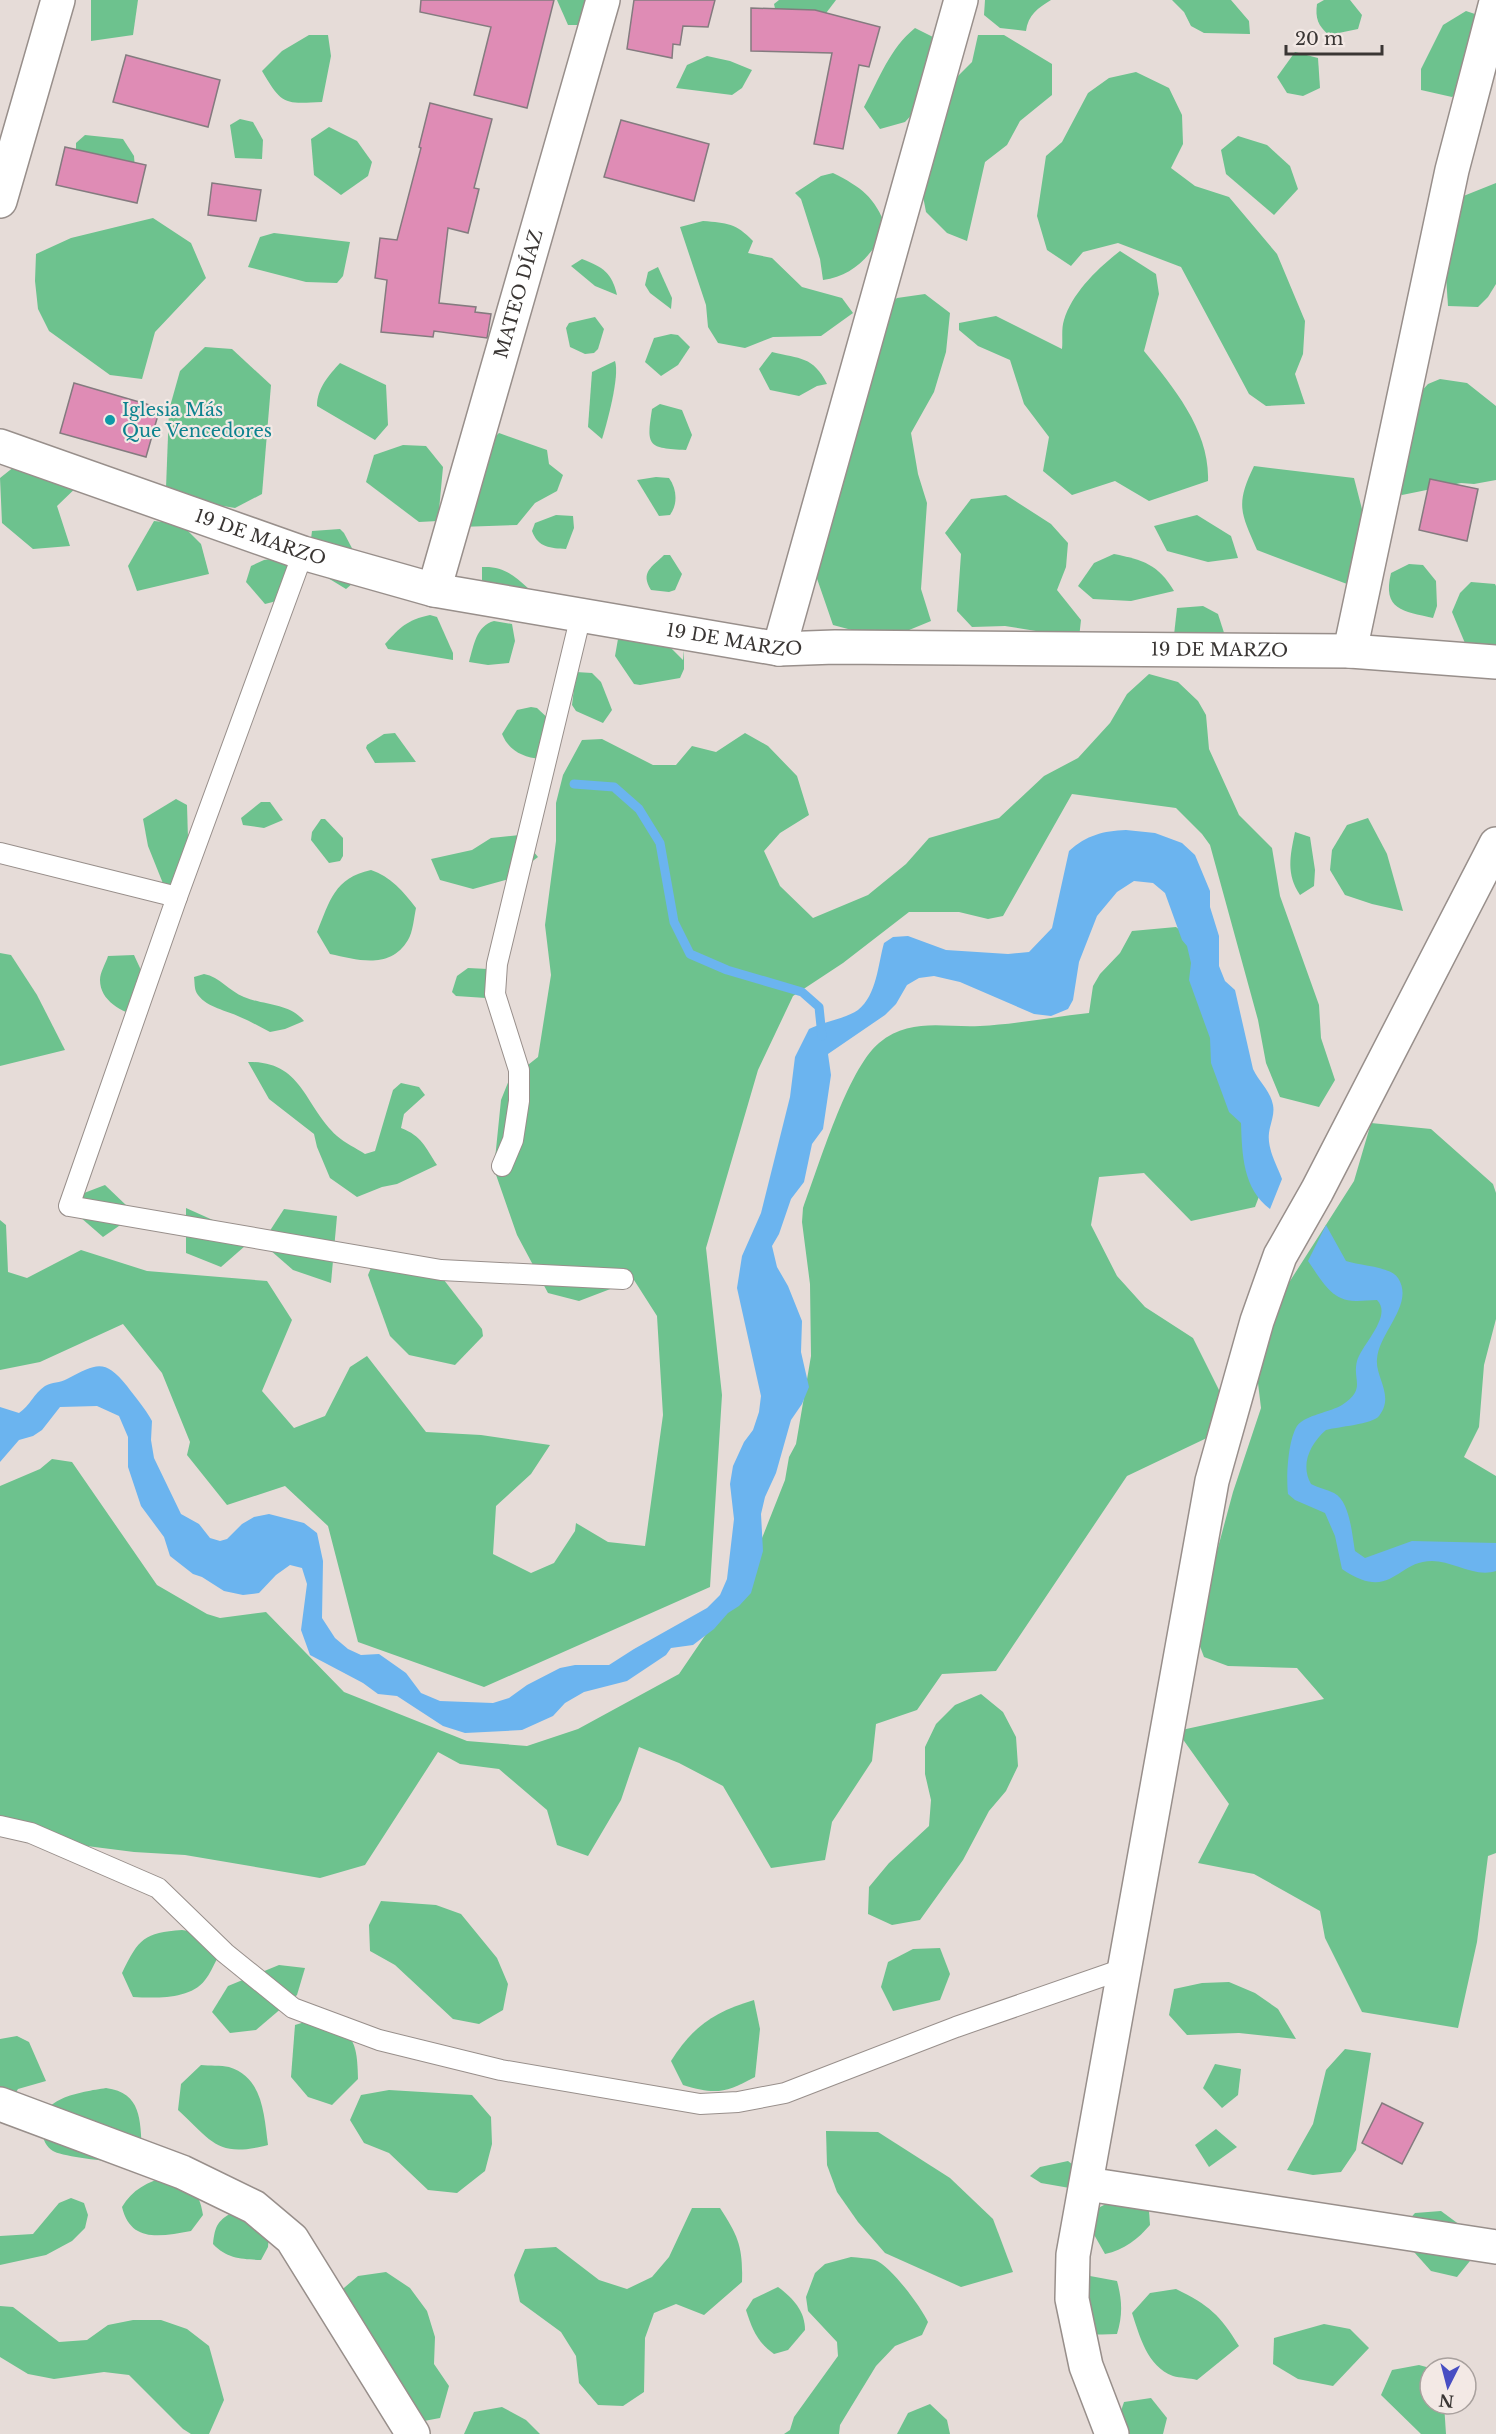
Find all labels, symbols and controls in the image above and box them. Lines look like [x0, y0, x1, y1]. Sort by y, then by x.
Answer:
scale bar [1286, 18, 1382, 56]
text: 20 m [1295, 28, 1343, 50]
street label: MATEO DÍAZ [490, 227, 548, 361]
place label: Iglesia Más Que Vencedores [122, 399, 272, 442]
marker: Iglesia Más Que Vencedores [103, 413, 117, 427]
street label: 19 DE MARZO [192, 505, 328, 570]
street label: 19 DE MARZO [665, 619, 803, 661]
street label: 19 DE MARZO [1151, 638, 1288, 662]
north arrow [1418, 2356, 1478, 2416]
text: N [1438, 2390, 1455, 2412]

